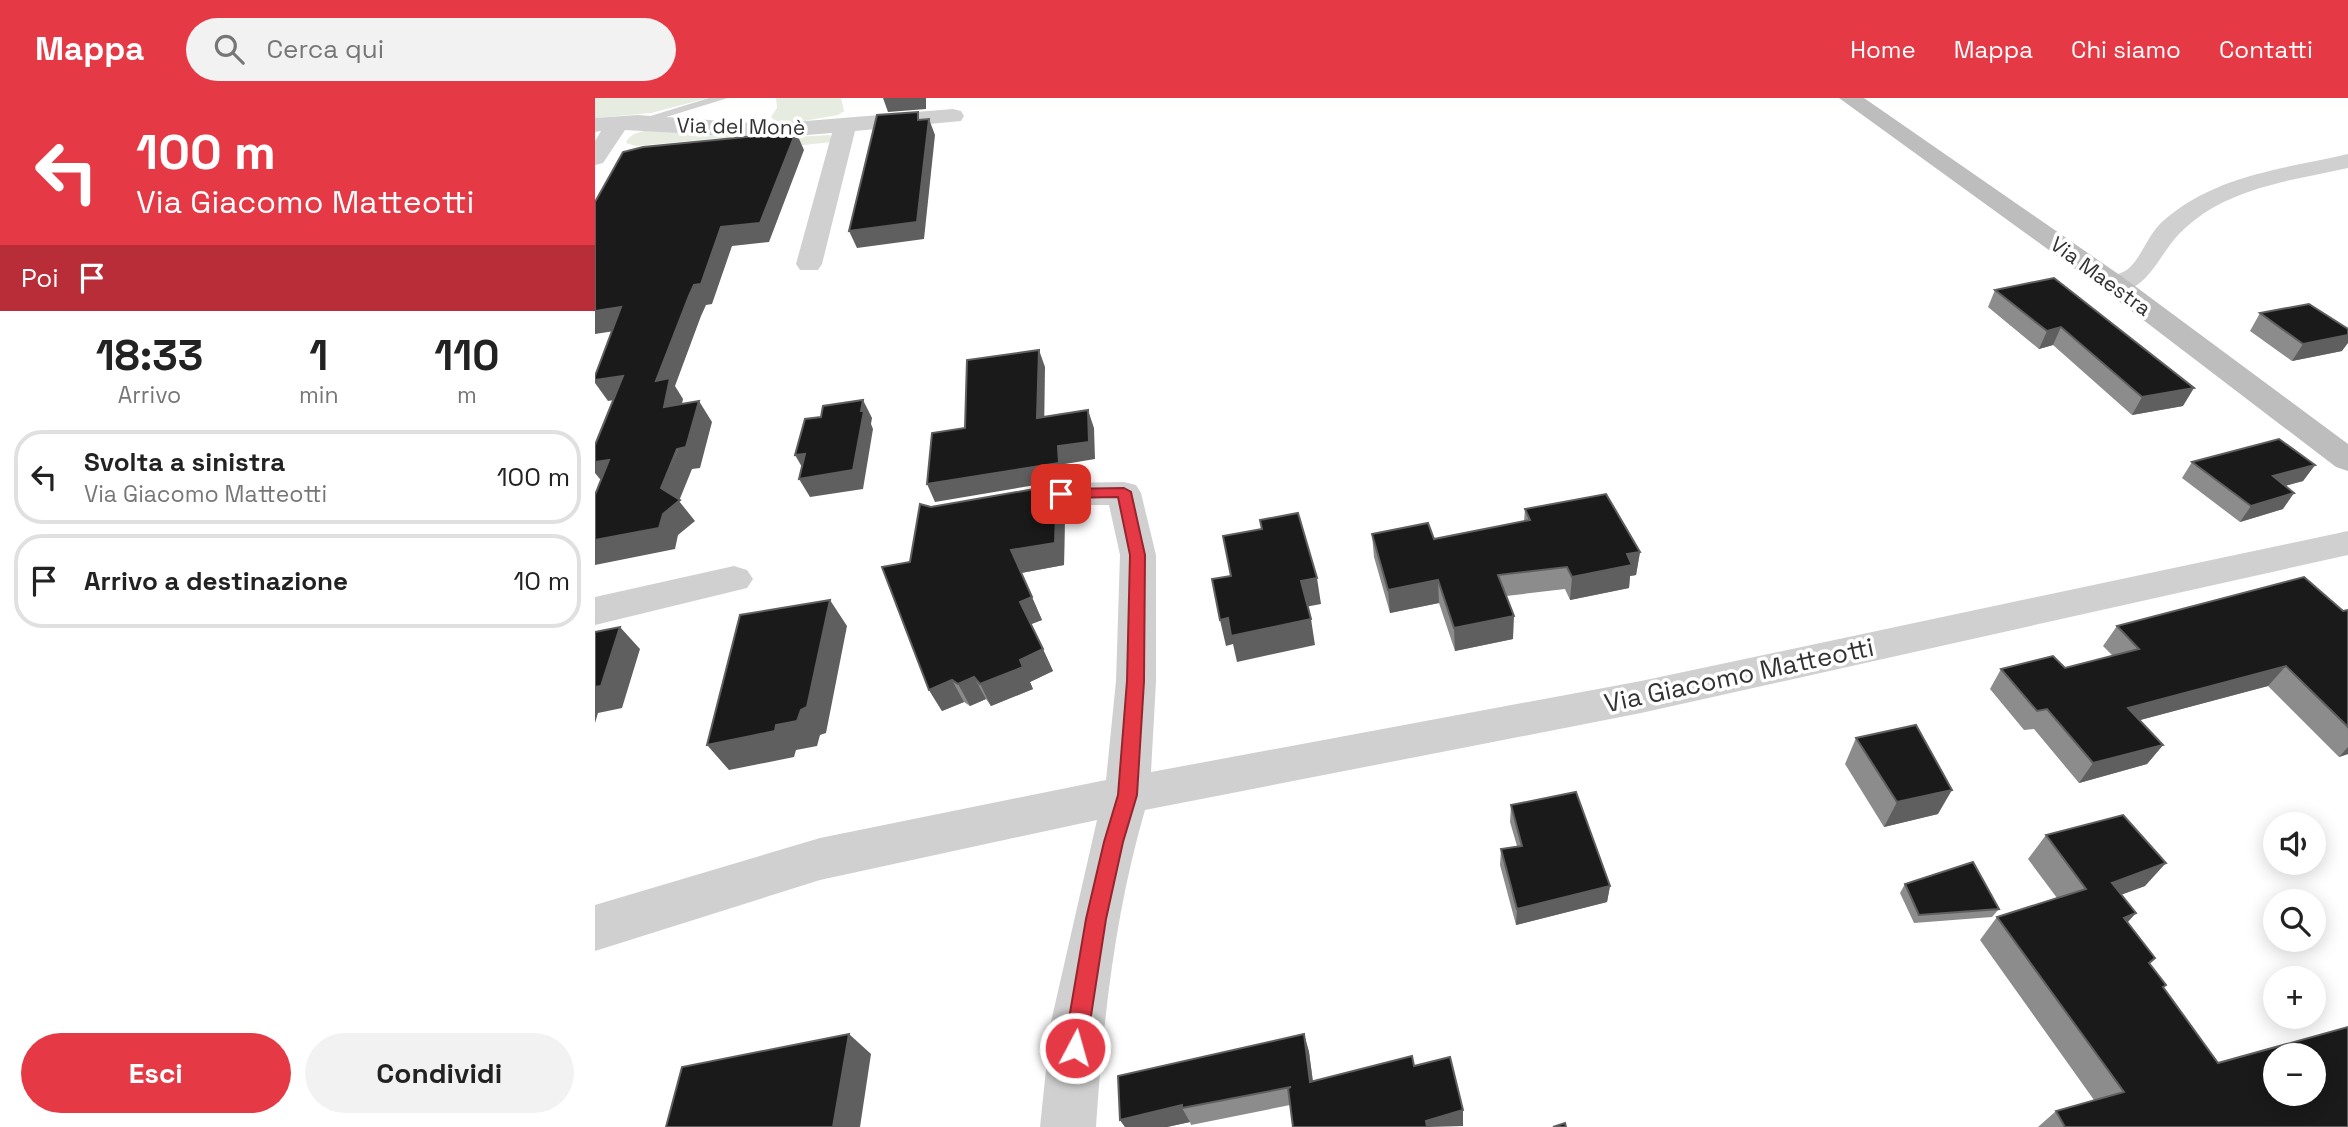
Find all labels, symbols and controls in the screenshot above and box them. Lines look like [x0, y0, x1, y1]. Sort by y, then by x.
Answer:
search box [186, 18, 676, 81]
text: Mappa [35, 28, 144, 70]
icon: search [210, 30, 248, 68]
text: Cerca qui [266, 32, 384, 66]
text: Home [1850, 34, 1916, 65]
text: Mappa [1954, 34, 2033, 65]
text: Chi siamo [2071, 34, 2181, 65]
text: Contatti [2219, 34, 2313, 65]
street label: Via del Monè [676, 111, 806, 141]
text: 100 m [136, 121, 276, 183]
icon: left [21, 126, 112, 217]
text: Via Giacomo Matteotti [136, 182, 474, 222]
street label: Via Maestra [2045, 230, 2157, 322]
icon: arrive [73, 259, 111, 297]
text: Poi [21, 261, 59, 295]
text: 18:33 [96, 329, 203, 382]
text: 1 [309, 329, 328, 382]
text: 110 [434, 329, 499, 382]
text: Arrivo [118, 380, 181, 410]
text: min [299, 380, 339, 410]
text: m [457, 380, 477, 410]
text: Svolta a sinistra [84, 445, 285, 479]
icon: left [25, 458, 63, 496]
text: 100 m [497, 460, 570, 494]
pin [1031, 464, 1091, 524]
icon: arrive [1042, 475, 1080, 513]
text: Via Giacomo Matteotti [84, 479, 327, 509]
icon: arrive [25, 562, 63, 600]
text: Arrivo a destinazione [84, 564, 348, 598]
text: 10 m [513, 564, 570, 598]
street label: Via Giacomo Matteotti [1601, 630, 1877, 720]
map controls [2263, 812, 2326, 1106]
button: sound [2263, 812, 2326, 875]
button: search [2263, 889, 2326, 952]
button: + [2263, 966, 2326, 1029]
position arrow [1038, 1011, 1112, 1085]
button: Esci [21, 1033, 291, 1113]
button: Condividi [305, 1033, 574, 1113]
button: − [2263, 1043, 2326, 1106]

